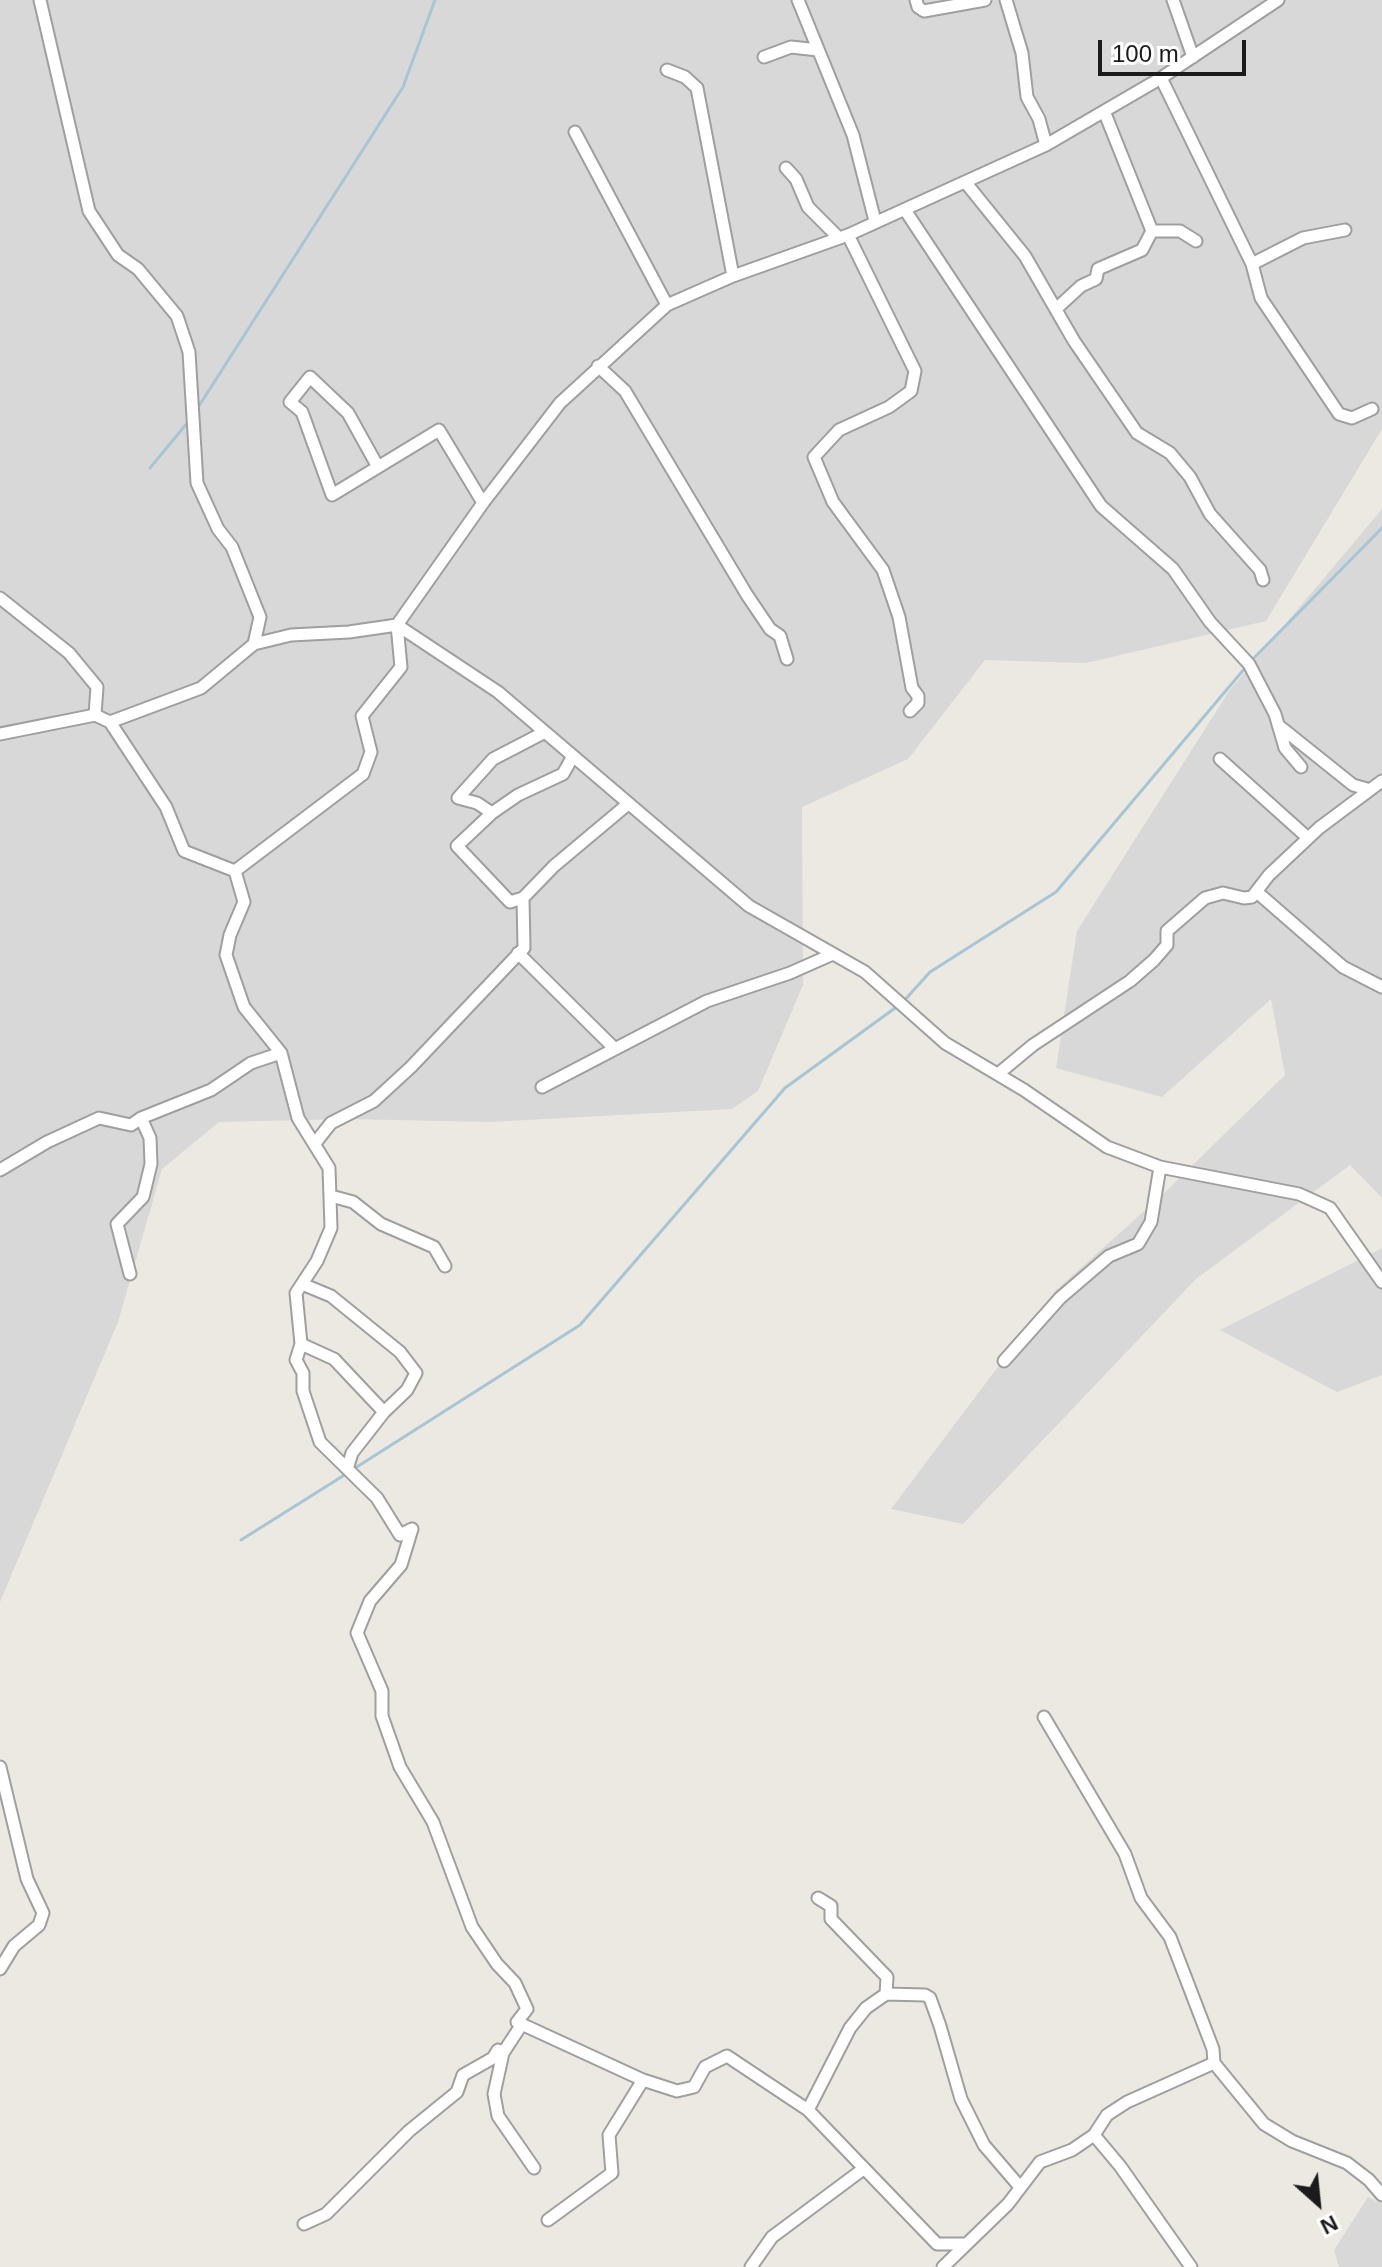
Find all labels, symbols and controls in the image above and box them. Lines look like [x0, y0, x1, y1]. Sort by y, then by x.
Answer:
scale bar [1102, 24, 1250, 74]
text: 100 m [1112, 40, 1179, 67]
north arrow [1278, 2163, 1358, 2243]
text: N [1316, 2210, 1342, 2240]

